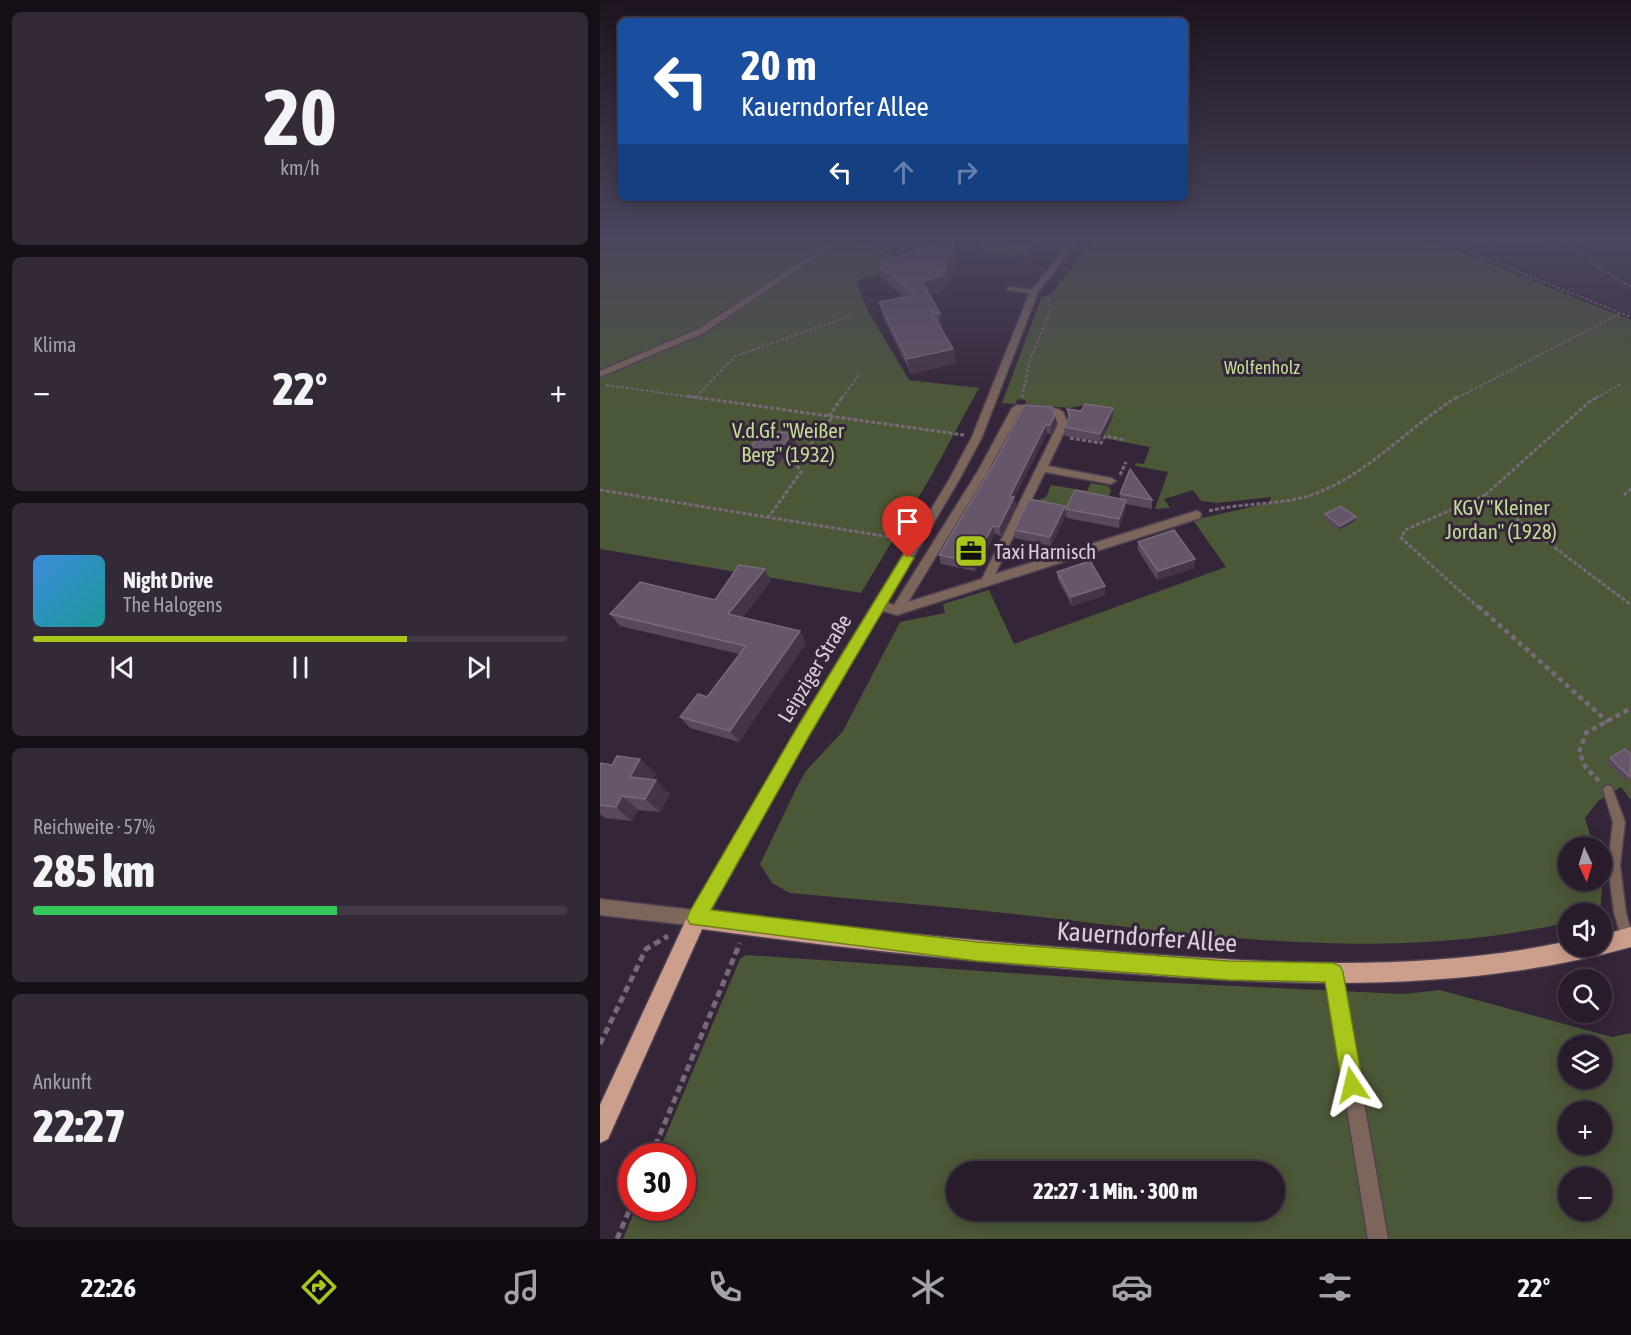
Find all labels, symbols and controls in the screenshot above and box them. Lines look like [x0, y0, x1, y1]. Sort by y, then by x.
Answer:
text: 20 m [741, 41, 816, 89]
icon: left [642, 42, 720, 120]
text: 20 [263, 72, 337, 162]
text: Kauerndorfer Allee [741, 91, 929, 122]
text: km/h [280, 156, 320, 179]
icon: left [824, 156, 857, 189]
icon: ahead [887, 156, 920, 189]
icon: right [950, 156, 983, 189]
text: Klima [33, 333, 76, 356]
park label: Wolfenholz [1224, 357, 1301, 378]
text: 22° [273, 363, 327, 415]
text: − [33, 371, 50, 409]
text: + [550, 371, 567, 409]
park label: V.d.Gf. "Weißer Berg" (1932) [732, 418, 845, 466]
park label: KGV "Kleiner Jordan" (1928) [1445, 495, 1557, 543]
pin [882, 496, 933, 558]
icon: arrive [891, 505, 924, 538]
office icon: Taxi Harnisch [953, 533, 989, 569]
place label: Taxi Harnisch [994, 539, 1096, 563]
text: Night Drive [123, 567, 213, 593]
text: The Halogens [123, 593, 222, 616]
street label: Leipziger Straße [772, 610, 856, 726]
icon: previous [106, 651, 139, 684]
icon: pause [284, 651, 317, 684]
icon: next [462, 651, 495, 684]
text: Reichweite · 57% [33, 815, 155, 838]
north arrow [1558, 837, 1612, 891]
map controls [1558, 837, 1612, 1221]
text: 285 km [33, 845, 155, 897]
button: sound [1558, 903, 1612, 957]
street label: Kauerndorfer Allee [1056, 916, 1238, 958]
button: search [1558, 969, 1612, 1023]
button: layers [1558, 1035, 1612, 1089]
position arrow [1320, 1053, 1384, 1117]
text: Ankunft [33, 1070, 92, 1093]
text: 22:27 [33, 1100, 126, 1152]
button: + [1558, 1101, 1612, 1155]
speed limit sign: 30 [618, 1143, 696, 1221]
button: − [1558, 1167, 1612, 1221]
text: 22:27 · 1 Min. · 300 m [1033, 1178, 1198, 1204]
icon: directions [298, 1266, 340, 1308]
icon: music [501, 1266, 543, 1308]
icon: phone [704, 1266, 746, 1308]
icon: climate [907, 1266, 949, 1308]
icon: car [1111, 1266, 1153, 1308]
icon: filters [1314, 1266, 1356, 1308]
text: 22:26 [81, 1272, 136, 1303]
text: 22° [1517, 1272, 1550, 1303]

